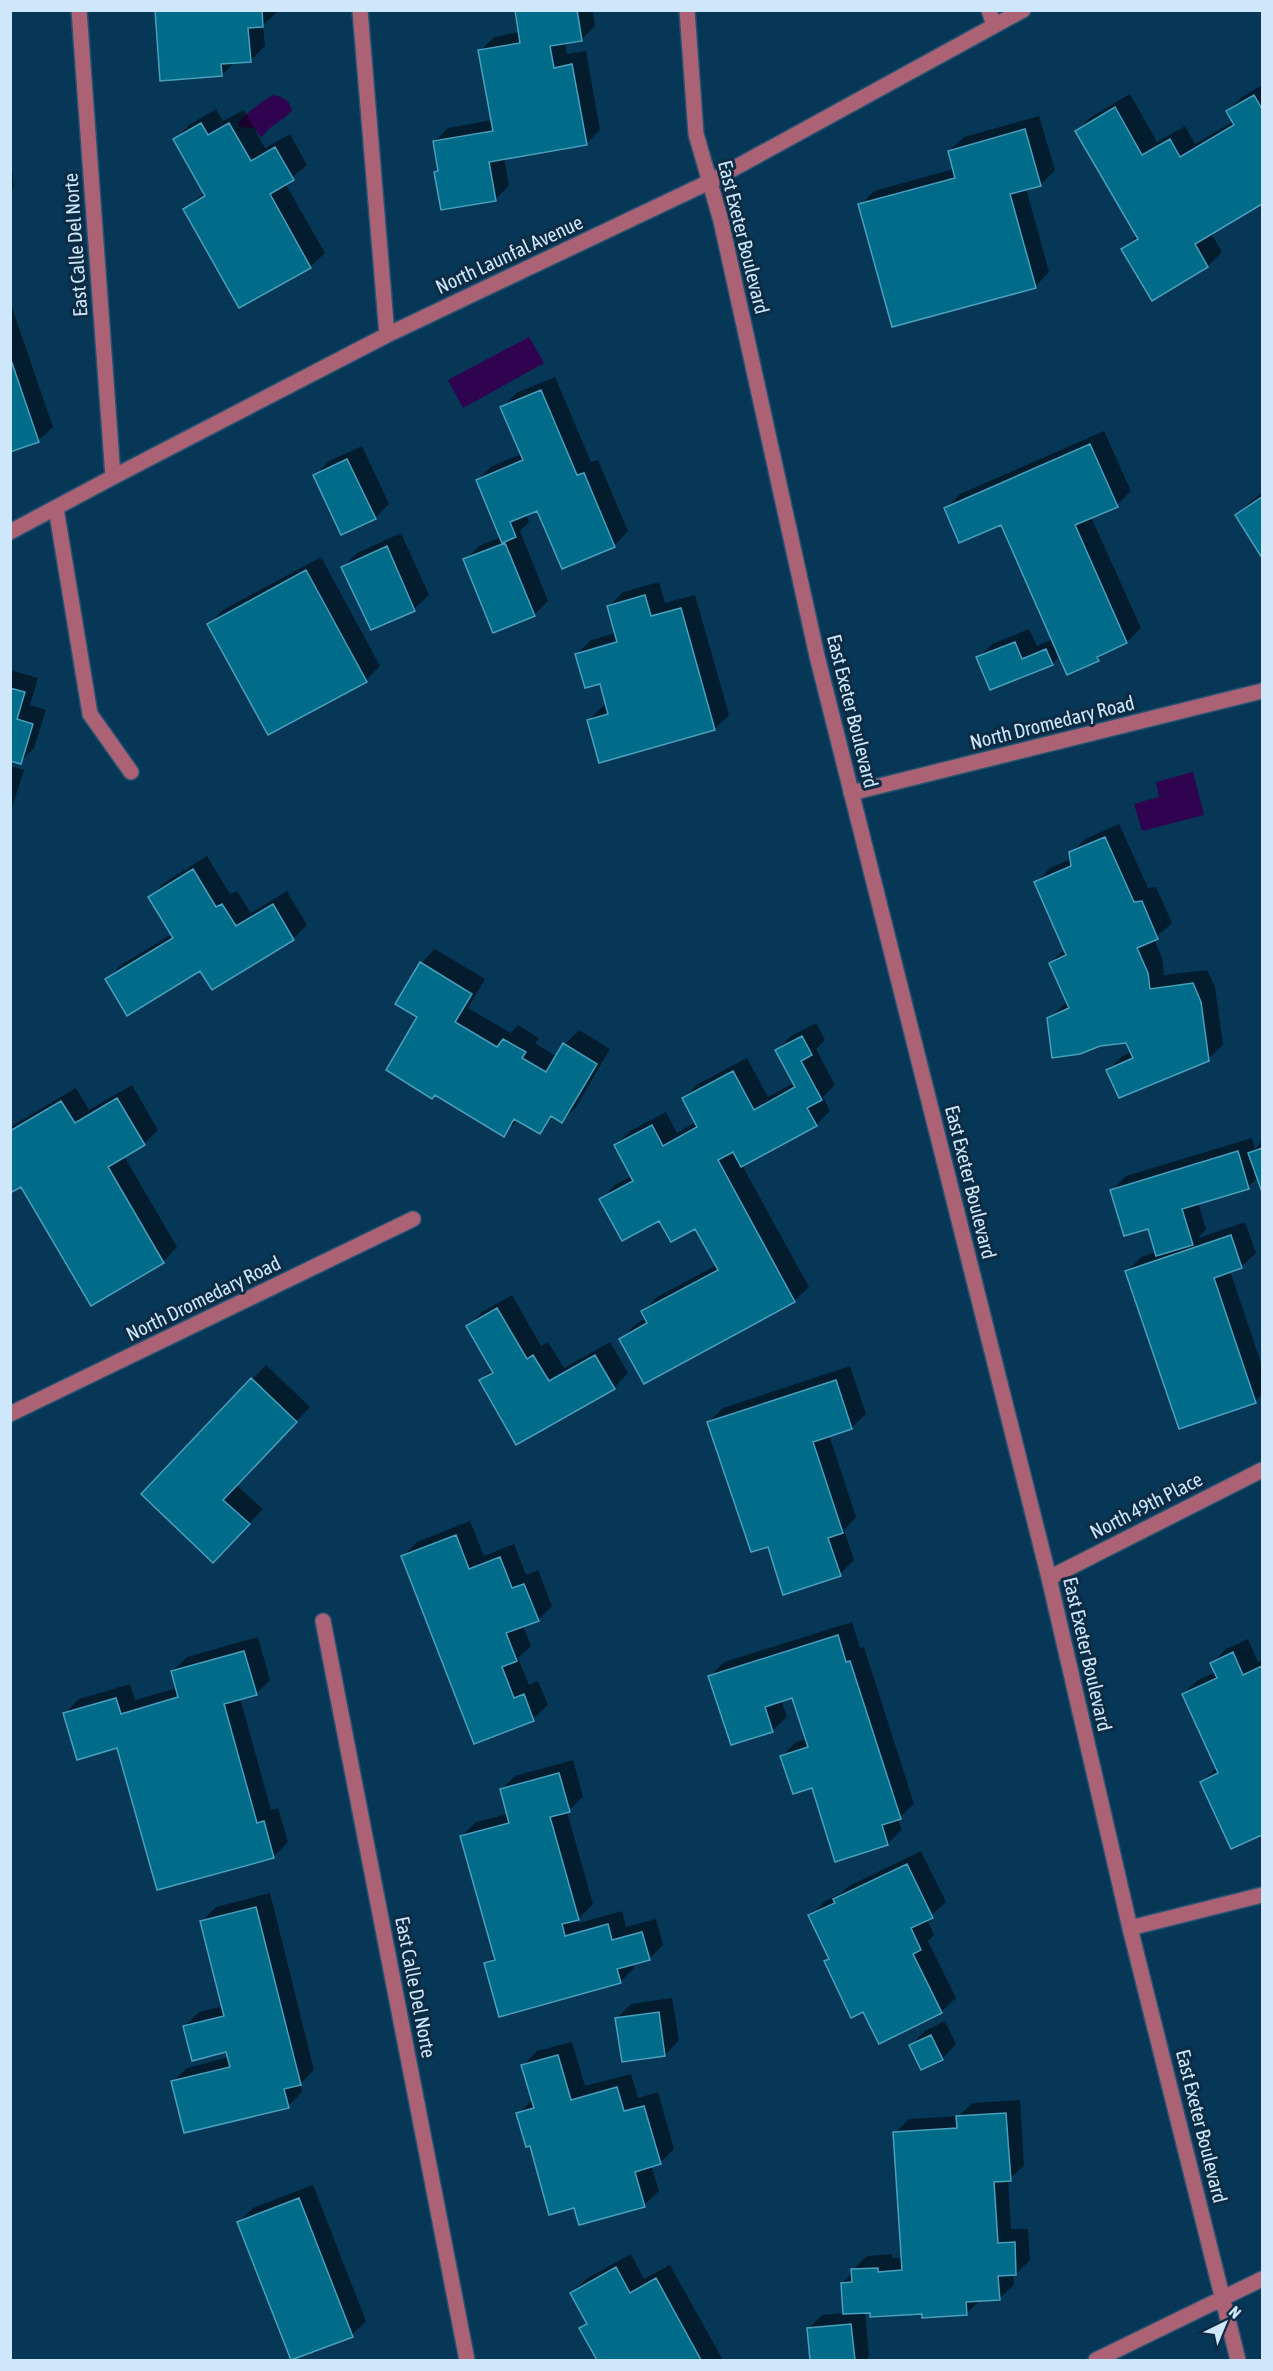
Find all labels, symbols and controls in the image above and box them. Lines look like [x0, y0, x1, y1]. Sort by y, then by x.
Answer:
street label: East Exeter Boulevard [714, 158, 774, 316]
street label: East Calle Del Norte [59, 172, 91, 318]
street label: North Launfal Avenue [432, 210, 586, 298]
street label: East Exeter Boulevard [823, 632, 883, 790]
street label: North Dromedary Road [967, 690, 1137, 754]
street label: East Exeter Boulevard [941, 1103, 1001, 1261]
street label: North Dromedary Road [122, 1251, 284, 1345]
street label: North 49th Place [1086, 1467, 1206, 1543]
street label: East Exeter Boulevard [1059, 1575, 1117, 1733]
street label: East Calle Del Norte [391, 1914, 441, 2060]
street label: East Exeter Boulevard [1172, 2047, 1232, 2205]
north arrow [1195, 2293, 1255, 2353]
text: N [1226, 2302, 1245, 2322]

